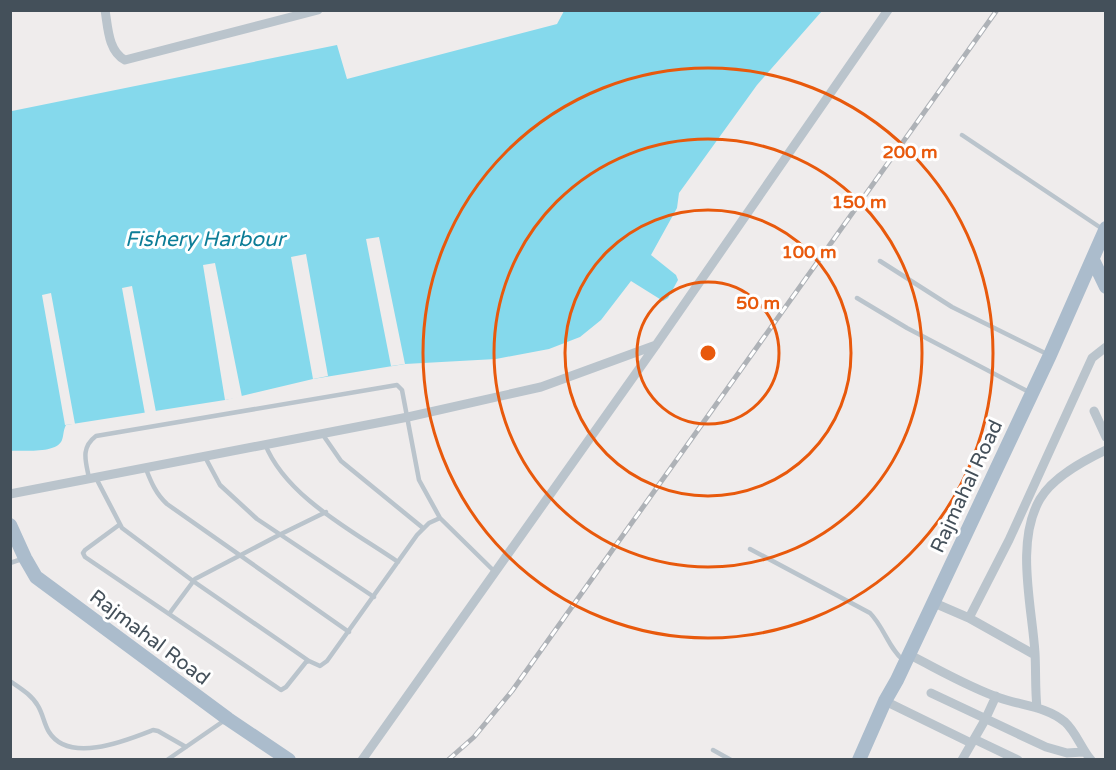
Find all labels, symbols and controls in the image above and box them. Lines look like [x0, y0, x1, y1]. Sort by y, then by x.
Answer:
text: 200 m [882, 141, 938, 163]
text: 150 m [831, 191, 887, 213]
water label: Fishery Harbour [125, 227, 288, 252]
text: 100 m [781, 241, 837, 263]
text: 50 m [736, 292, 780, 314]
centre of rings [698, 343, 718, 363]
street label: Rajmahal Road [926, 416, 1008, 557]
street label: Rajmahal Road [85, 585, 214, 691]

